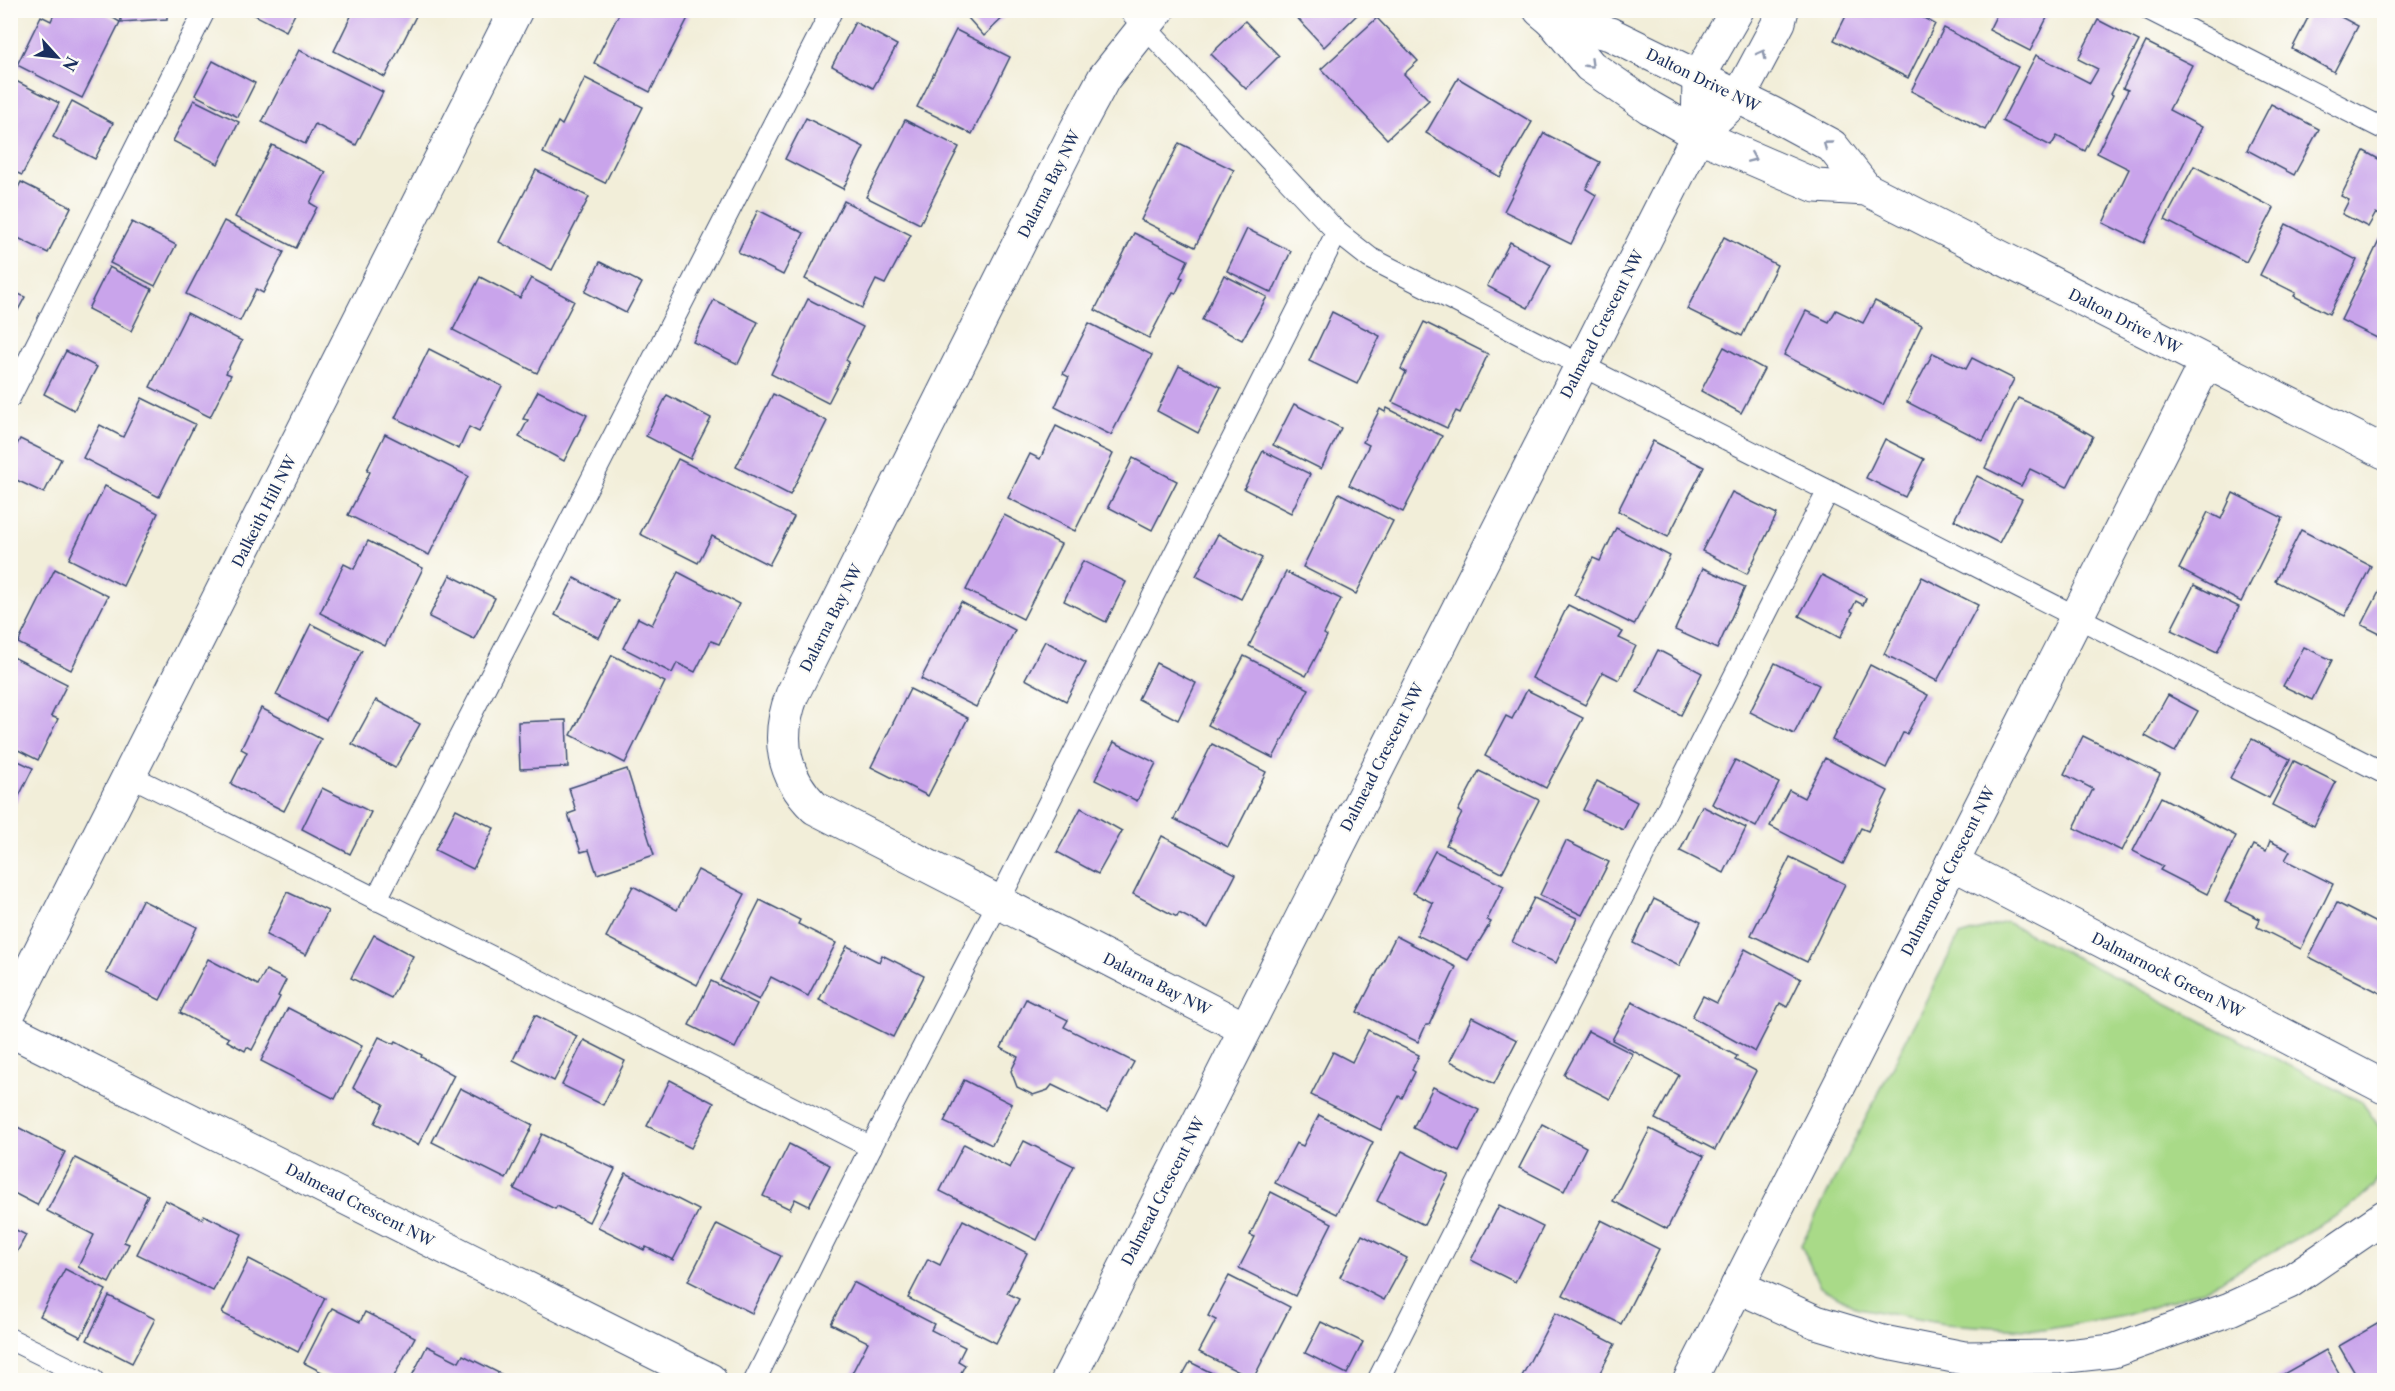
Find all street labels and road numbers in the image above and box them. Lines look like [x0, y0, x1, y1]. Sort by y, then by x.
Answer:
street label: Dalton Drive NW [1643, 44, 1763, 116]
street label: Dalarna Bay NW [1014, 126, 1085, 241]
street label: Dalmead Crescent NW [1556, 246, 1648, 402]
street label: Dalton Drive NW [2065, 284, 2185, 358]
street label: Dalkeith Hill NW [228, 451, 301, 570]
street label: Dalarna Bay NW [796, 560, 867, 675]
street label: Dalmead Crescent NW [1336, 679, 1428, 835]
street label: Dalmarnock Crescent NW [1897, 782, 1999, 959]
street label: Dalmarnock Green NW [2089, 928, 2248, 1022]
street label: Dalarna Bay NW [1100, 949, 1215, 1020]
street label: Dalmead Crescent NW [1117, 1113, 1209, 1269]
street label: Dalmead Crescent NW [282, 1159, 438, 1251]

